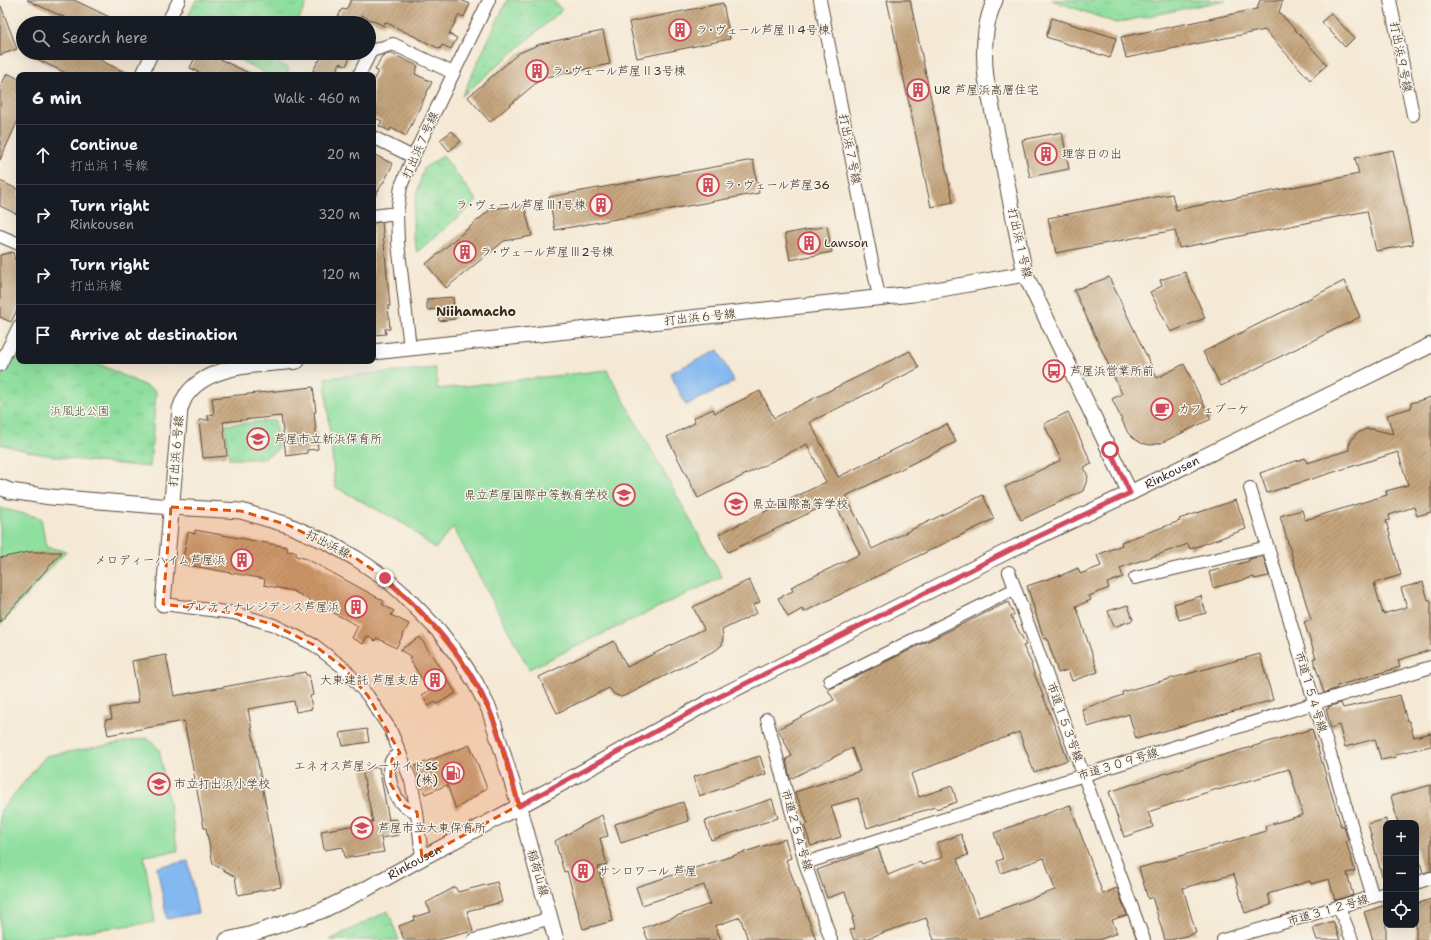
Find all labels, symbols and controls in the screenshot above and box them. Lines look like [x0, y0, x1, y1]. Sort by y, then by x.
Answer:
search box [16, 16, 376, 60]
building icon: ラ･ヴェール芦屋Ⅱ4号棟 [667, 17, 693, 43]
street label: 打出浜９号線 [1386, 20, 1416, 94]
place label: ラ･ヴェール芦屋Ⅱ4号棟 [696, 22, 830, 38]
icon: search [30, 27, 52, 49]
text: Search here [62, 28, 148, 48]
building icon: ラ･ヴェール芦屋Ⅱ3号棟 [524, 58, 550, 84]
place label: ラ･ヴェール芦屋Ⅱ3号棟 [552, 63, 686, 79]
building icon: UR 芦屋浜高層住宅 [905, 77, 931, 103]
place label: UR 芦屋浜高層住宅 [934, 82, 1038, 98]
text: 6 min [32, 87, 82, 109]
text: Walk · 460 m [274, 90, 360, 107]
street label: 打出浜７号線 [398, 109, 442, 181]
street label: 打出浜７号線 [835, 112, 865, 186]
text: Continue [70, 135, 138, 155]
building icon: 理容日の出 [1033, 141, 1059, 167]
icon: ahead [32, 144, 54, 166]
text: 20 m [327, 146, 360, 163]
place label: 理容日の出 [1062, 146, 1122, 162]
text: 打出浜１号線 [70, 157, 148, 174]
building icon: ラ･ヴェール芦屋36 [695, 172, 721, 198]
place label: ラ･ヴェール芦屋36 [724, 177, 830, 193]
building icon: ラ･ヴェール芦屋Ⅲ1号棟 [588, 192, 614, 218]
text: Turn right [70, 196, 150, 216]
place label: ラ･ヴェール芦屋Ⅲ1号棟 [456, 197, 586, 213]
icon: right [32, 204, 54, 226]
text: 320 m [318, 206, 360, 223]
street label: 打出浜１号線 [1004, 206, 1036, 280]
text: Rinkousen [70, 216, 134, 233]
building icon: Lawson [796, 230, 822, 256]
place label: Lawson [824, 235, 868, 251]
building icon: ラ･ヴェール芦屋Ⅲ2号棟 [452, 239, 478, 265]
place label: ラ･ヴェール芦屋Ⅲ2号棟 [480, 244, 614, 260]
text: Turn right [70, 255, 150, 275]
icon: right [32, 264, 54, 286]
text: 120 m [322, 266, 360, 283]
text: 打出浜線 [70, 277, 122, 294]
district label: Niihamacho [436, 303, 516, 320]
street label: 打出浜６号線 [663, 305, 737, 329]
icon: arrive [32, 324, 54, 346]
text: Arrive at destination [70, 325, 238, 345]
bus stop icon: 芦屋浜営業所前 [1041, 358, 1067, 384]
place label: 芦屋浜営業所前 [1070, 363, 1154, 379]
cafe icon: カフェブーケ [1149, 396, 1175, 422]
place label: カフェブーケ [1178, 401, 1249, 417]
park label: 浜風北公園 [50, 403, 110, 419]
street label: 打出浜６号線 [165, 414, 187, 488]
school or university icon: 芦屋市立新浜保育所 [245, 426, 271, 452]
place label: 芦屋市立新浜保育所 [274, 431, 382, 447]
route start [1101, 441, 1119, 459]
street label: Rinkousen [1142, 452, 1202, 493]
school or university icon: 県立芦屋国際中等教育学校 [611, 482, 637, 508]
place label: 県立芦屋国際中等教育学校 [464, 487, 608, 503]
school or university icon: 県立国際高等学校 [723, 491, 749, 517]
place label: 県立国際高等学校 [752, 496, 848, 512]
street label: 打出浜線 [303, 526, 353, 562]
building icon: メロディーハイム芦屋浜 [229, 547, 255, 573]
place label: メロディーハイム芦屋浜 [94, 552, 226, 568]
route end [376, 569, 394, 587]
building icon: プレティナレジデンス芦屋浜 [343, 594, 369, 620]
place label: プレティナレジデンス芦屋浜 [184, 599, 340, 615]
street label: 市道１５４号線 [1291, 649, 1331, 735]
building icon: 大東建託 芦屋支店 [422, 667, 448, 693]
place label: 大東建託 芦屋支店 [320, 672, 420, 688]
street label: 市道１５３号線 [1043, 680, 1087, 764]
street label: 市道３０９号線 [1075, 744, 1161, 784]
place label: エネオス芦屋シーサイドSS (株) [294, 758, 438, 788]
fuel station icon: エネオス芦屋シーサイドSS (株) [440, 760, 466, 786]
school or university icon: 市立打出浜小学校 [146, 771, 172, 797]
place label: 市立打出浜小学校 [174, 776, 270, 792]
street label: 市道２５４号線 [778, 787, 816, 873]
school or university icon: 芦屋市立大東保育所 [349, 815, 375, 841]
place label: 芦屋市立大東保育所 [378, 820, 486, 836]
map controls [1383, 820, 1419, 928]
button: + [1383, 820, 1419, 856]
street label: Rinkousen [385, 841, 444, 883]
street label: 稲荷山線 [524, 848, 552, 898]
button: − [1383, 856, 1419, 892]
building icon: サンロワール 芦屋 [570, 858, 596, 884]
place label: サンロワール 芦屋 [598, 863, 697, 879]
street label: 市道３１２号線 [1285, 891, 1371, 929]
button: locate [1383, 892, 1419, 928]

